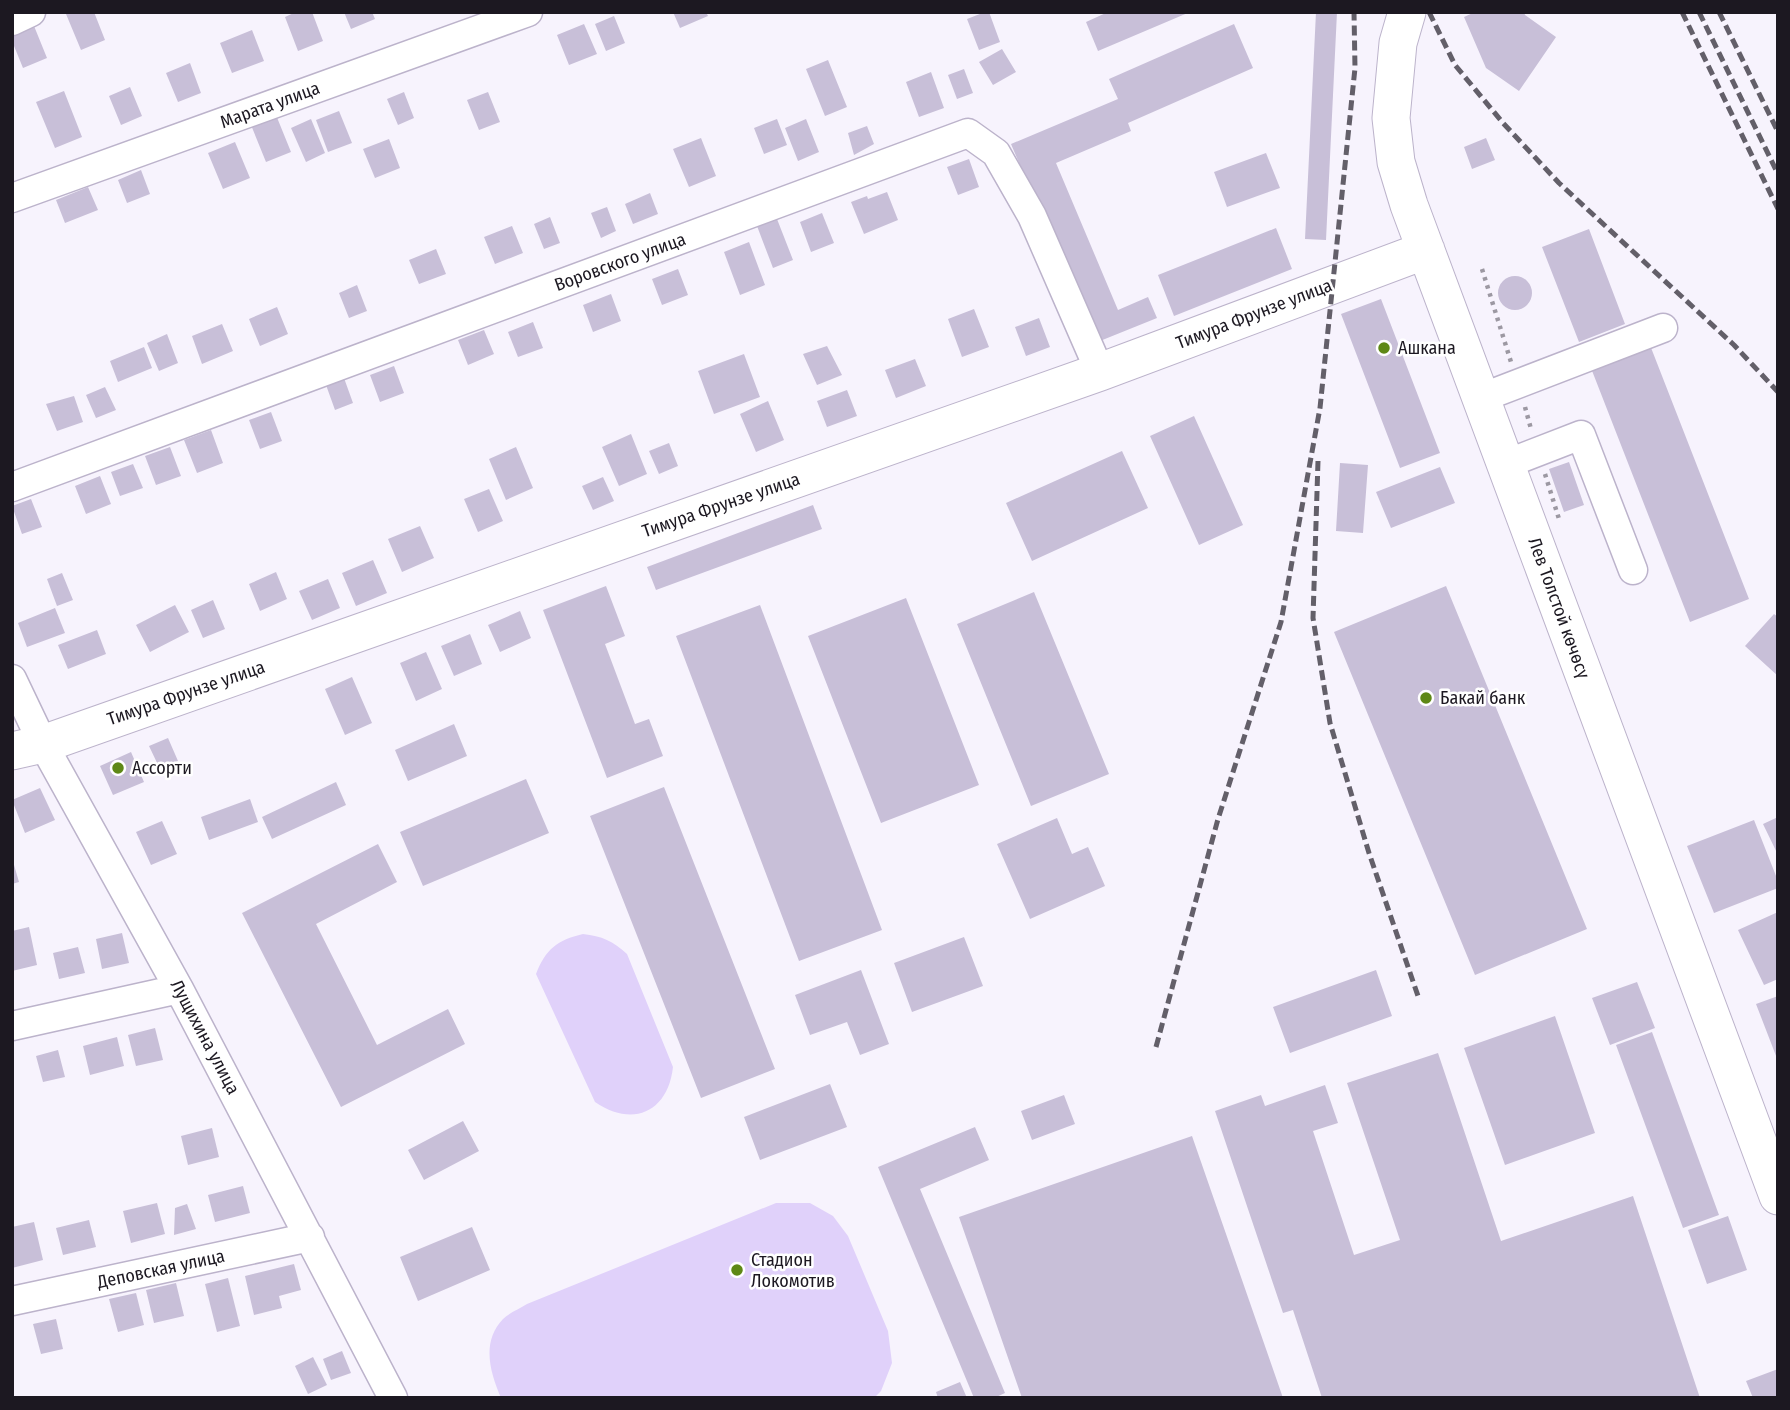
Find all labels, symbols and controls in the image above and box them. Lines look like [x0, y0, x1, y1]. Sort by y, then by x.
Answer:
street label: Марата улица [217, 77, 323, 133]
street label: Воровского улица [551, 228, 689, 296]
street label: Тимура Фрунзе улица [1173, 274, 1335, 354]
place label: Ашкана [1398, 337, 1456, 359]
marker: Ашкана [1376, 340, 1392, 356]
street label: Тимура Фрунзе улица [639, 468, 803, 542]
street label: Лев Толстой көчөсү [1523, 535, 1595, 681]
street label: Тимура Фрунзе улица [104, 656, 268, 730]
place label: Бакай банк [1440, 687, 1526, 709]
marker: Бакай банк [1418, 690, 1434, 706]
place label: Ассорти [132, 757, 192, 779]
marker: Ассорти [110, 760, 126, 776]
street label: Лущихина улица [166, 976, 244, 1098]
street label: Деповская улица [94, 1245, 227, 1293]
place label: Стадион Локомотив [751, 1249, 835, 1292]
marker: Стадион Локомотив [729, 1262, 745, 1278]

